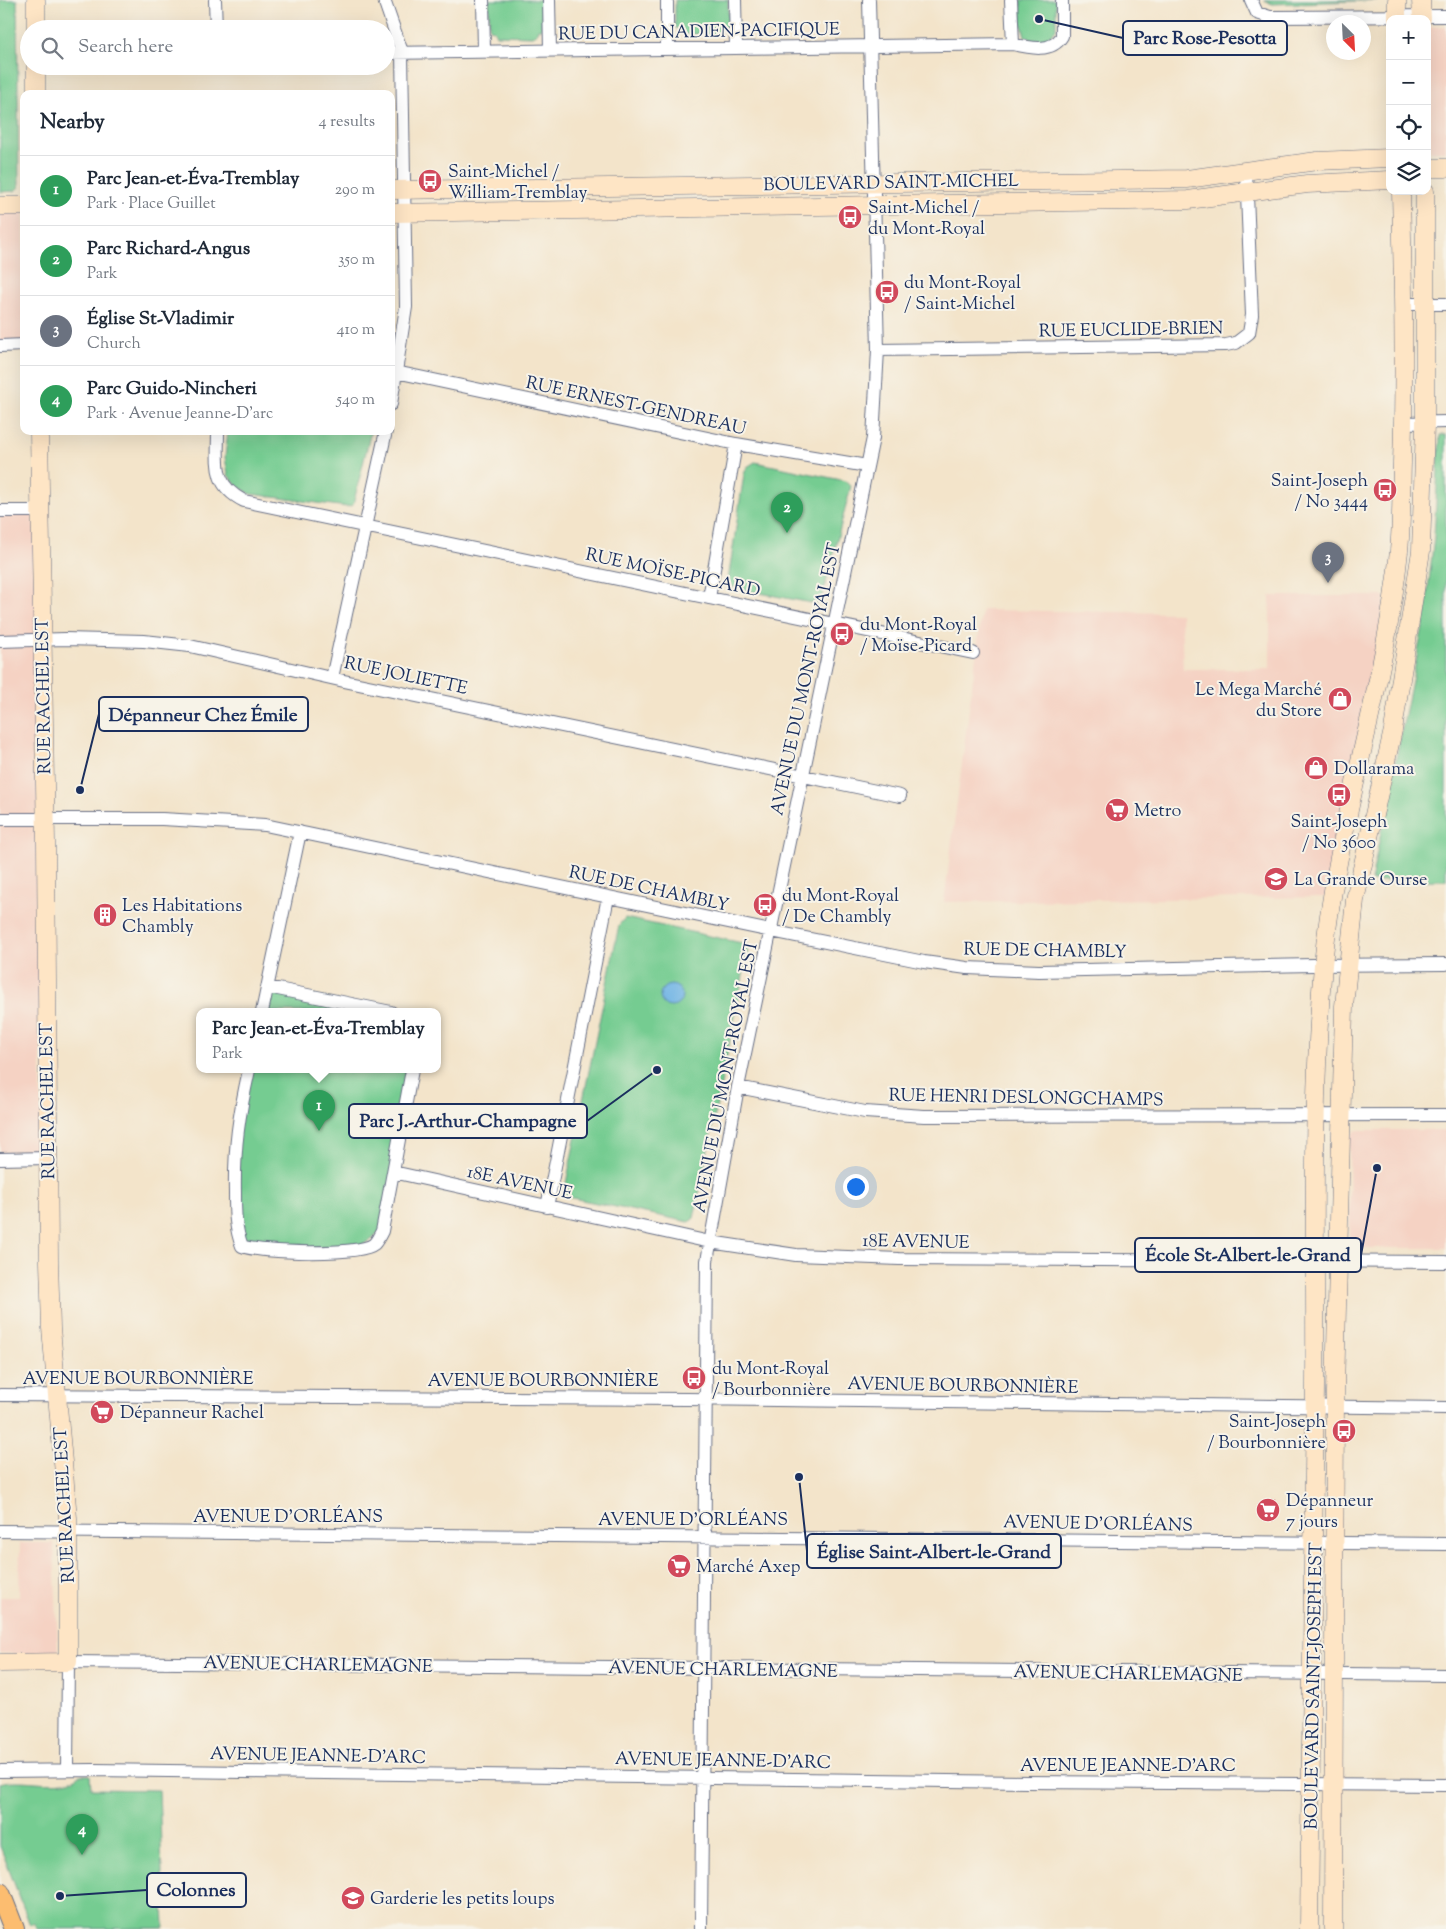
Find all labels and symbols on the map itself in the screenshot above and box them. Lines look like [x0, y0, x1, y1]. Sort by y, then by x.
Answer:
north arrow [1326, 15, 1371, 60]
street label: RUE DU CANADIEN-PACIFIQUE [558, 18, 840, 48]
callout: Parc Rose-Pesotta [1123, 21, 1287, 55]
text: Parc Rose-Pesotta [1133, 26, 1277, 53]
place label: Saint-Michel / William-Tremblay [448, 160, 587, 207]
bus stop icon: Saint-Michel / William-Tremblay [417, 168, 443, 194]
street label: BOULEVARD SAINT-MICHEL [763, 169, 1019, 199]
place label: Saint-Michel / du Mont-Royal [868, 196, 985, 243]
bus stop icon: Saint-Michel / du Mont-Royal [837, 204, 863, 230]
place label: du Mont-Royal / Saint-Michel [904, 271, 1021, 318]
bus stop icon: du Mont-Royal / Saint-Michel [874, 279, 900, 305]
street label: RUE EUCLIDE-BRIEN [1038, 316, 1224, 346]
street label: RUE ERNEST-GENDREAU [523, 371, 748, 443]
place label: Saint-Joseph / No 3444 [1271, 469, 1368, 516]
bus stop icon: Saint-Joseph / No 3444 [1372, 477, 1398, 503]
pin: 2 [771, 492, 803, 533]
street label: AVENUE DU MONT-ROYAL EST [765, 540, 849, 818]
pin: 3 [1312, 542, 1344, 583]
street label: RUE MOÏSE-PICARD [583, 543, 762, 605]
place label: du Mont-Royal / Moïse-Picard [860, 613, 977, 660]
street label: RUE RACHEL EST [31, 617, 59, 774]
bus stop icon: du Mont-Royal / Moïse-Picard [829, 621, 855, 647]
street label: RUE JOLIETTE [341, 651, 470, 703]
place label: Le Mega Marché du Store [1195, 678, 1322, 725]
shop icon: Le Mega Marché du Store [1327, 686, 1353, 712]
callout: Dépanneur Chez Émile [99, 697, 308, 731]
text: Dépanneur Chez Émile [108, 703, 298, 730]
shop icon: Dollarama [1303, 755, 1329, 781]
place label: Dollarama [1334, 757, 1414, 783]
bus stop icon: Saint-Joseph / No 3600 [1326, 782, 1352, 808]
supermarket icon: Metro [1104, 797, 1130, 823]
place label: Metro [1134, 799, 1181, 825]
place label: Saint-Joseph / No 3600 [1290, 810, 1388, 857]
street label: RUE DE CHAMBLY [566, 860, 731, 920]
school or university icon: La Grande Ourse [1263, 866, 1289, 892]
place label: La Grande Ourse [1294, 868, 1427, 894]
place label: du Mont-Royal / De Chambly [782, 884, 899, 931]
bus stop icon: du Mont-Royal / De Chambly [752, 892, 778, 918]
place label: Les Habitations Chambly [122, 894, 242, 941]
building icon: Les Habitations Chambly [92, 902, 118, 928]
street label: AVENUE DU MONT-ROYAL EST [688, 937, 766, 1215]
street label: RUE DE CHAMBLY [963, 938, 1127, 966]
street label: RUE RACHEL EST [35, 1022, 63, 1179]
street label: RUE HENRI DESLONGCHAMPS [888, 1084, 1164, 1114]
pin: 1 [303, 1090, 335, 1131]
callout: Parc J.-Arthur-Champagne [349, 1104, 587, 1138]
text: Parc J.-Arthur-Champagne [359, 1109, 577, 1136]
street label: 18E AVENUE [464, 1160, 575, 1208]
your location [843, 1174, 869, 1200]
street label: 18E AVENUE [862, 1229, 970, 1257]
callout: École St-Albert-le-Grand [1135, 1238, 1361, 1272]
text: École St-Albert-le-Grand [1145, 1243, 1351, 1270]
place label: du Mont-Royal / Bourbonnière [712, 1357, 831, 1404]
bus stop icon: du Mont-Royal / Bourbonnière [681, 1365, 707, 1391]
street label: AVENUE BOURBONNIÈRE [22, 1367, 254, 1393]
street label: AVENUE BOURBONNIÈRE [427, 1369, 659, 1395]
street label: AVENUE BOURBONNIÈRE [847, 1372, 1079, 1402]
supermarket icon: Dépanneur Rachel [89, 1399, 115, 1425]
place label: Dépanneur Rachel [120, 1401, 264, 1427]
place label: Saint-Joseph / Bourbonnière [1207, 1410, 1326, 1457]
bus stop icon: Saint-Joseph / Bourbonnière [1331, 1418, 1357, 1444]
street label: RUE RACHEL EST [49, 1426, 83, 1584]
place label: Dépanneur 7 jours [1286, 1489, 1374, 1536]
supermarket icon: Dépanneur 7 jours [1255, 1497, 1281, 1523]
street label: AVENUE D'ORLÉANS [193, 1505, 383, 1531]
street label: AVENUE D'ORLÉANS [598, 1508, 788, 1534]
street label: AVENUE D'ORLÉANS [1003, 1510, 1193, 1540]
callout: Église Saint-Albert-le-Grand [807, 1534, 1061, 1568]
text: Église Saint-Albert-le-Grand [817, 1540, 1051, 1567]
street label: BOULEVARD SAINT-JOSEPH EST [1299, 1542, 1331, 1830]
supermarket icon: Marché Axep [666, 1553, 692, 1579]
place label: Marché Axep [696, 1555, 801, 1581]
street label: AVENUE CHARLEMAGNE [203, 1651, 433, 1681]
street label: AVENUE CHARLEMAGNE [608, 1656, 838, 1686]
street label: AVENUE CHARLEMAGNE [1013, 1660, 1243, 1690]
street label: AVENUE JEANNE-D'ARC [210, 1742, 426, 1772]
street label: AVENUE JEANNE-D'ARC [615, 1747, 831, 1777]
street label: AVENUE JEANNE-D'ARC [1020, 1754, 1236, 1780]
pin: 4 [66, 1814, 98, 1855]
callout: Colonnes [147, 1873, 246, 1907]
text: Colonnes [156, 1878, 236, 1905]
school or university icon: Garderie les petits loups [340, 1885, 366, 1911]
place label: Garderie les petits loups [370, 1887, 555, 1913]

